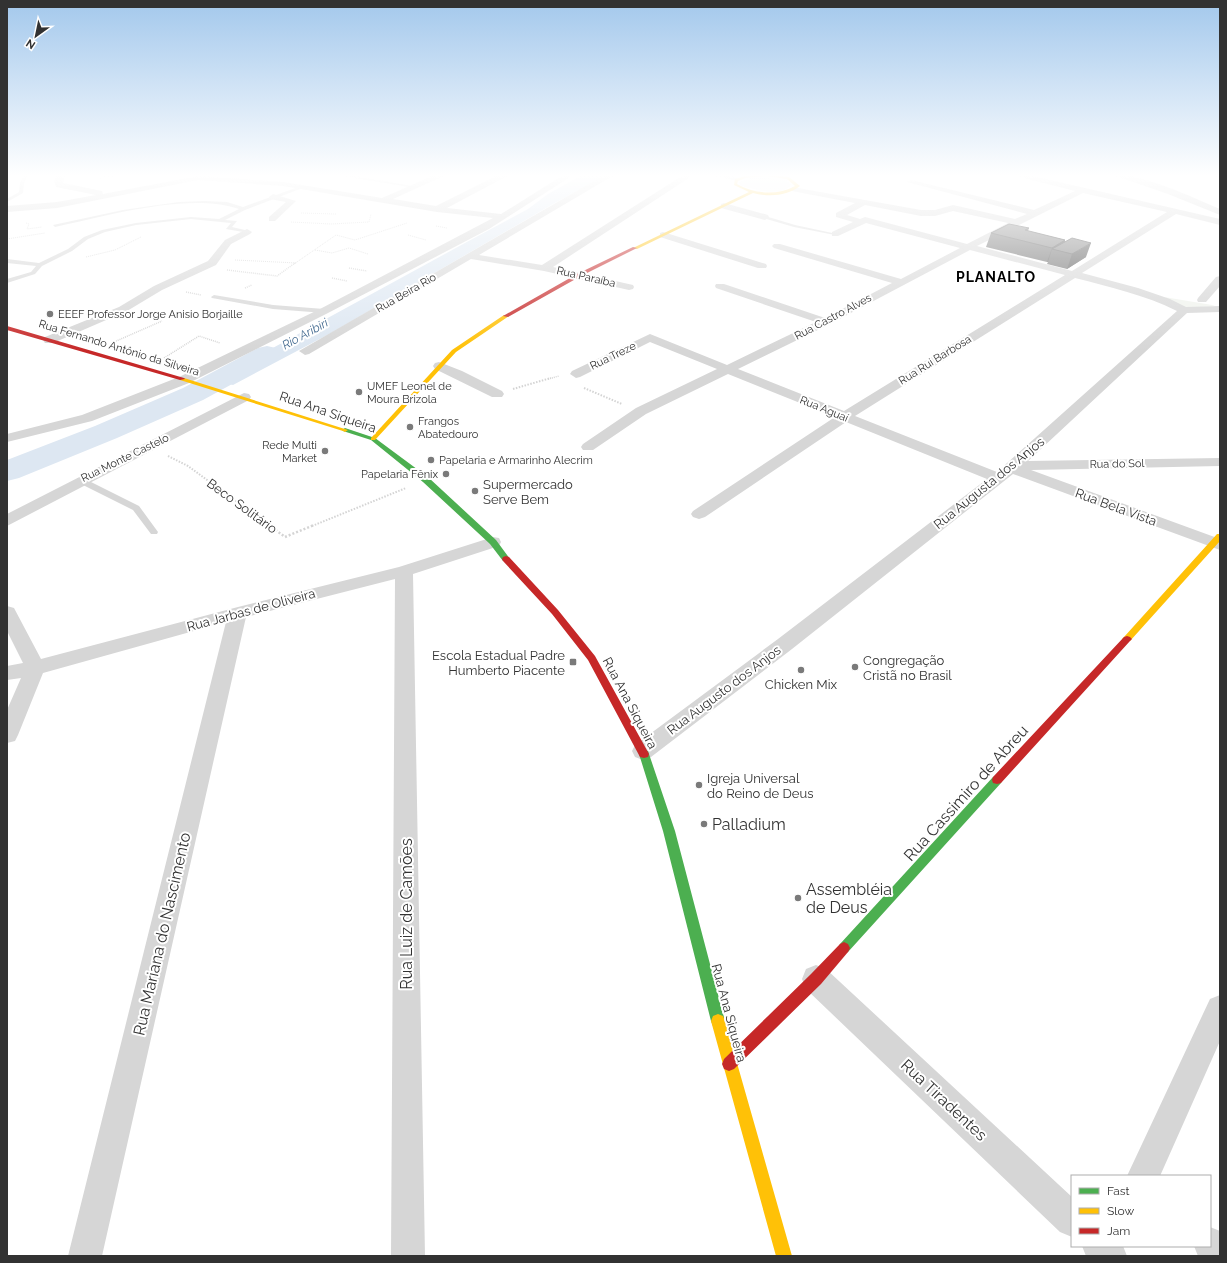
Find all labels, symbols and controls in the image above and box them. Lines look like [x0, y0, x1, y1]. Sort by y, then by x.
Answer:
north arrow [16, 16, 56, 56]
text: N [24, 36, 38, 52]
street label: Rua Paraíba [555, 264, 617, 290]
district label: PLANALTO [956, 269, 1036, 285]
street label: Rua Beira Rio [374, 270, 439, 315]
street label: Rua Castro Alves [792, 291, 874, 343]
place label: EEEF Professor Jorge Anisio Borjaille [58, 308, 243, 321]
marker: EEEF Professor Jorge Anisio Borjaille [45, 309, 55, 319]
water label: Rio Aribiri [280, 315, 331, 352]
street label: Rua Fernando Antônio da Silveira [37, 317, 201, 379]
street label: Rua Rui Barbosa [896, 332, 974, 388]
street label: Rua Treze [588, 339, 639, 373]
place label: UMEF Leonel de Moura Brizola [367, 380, 452, 406]
marker: UMEF Leonel de Moura Brizola [354, 387, 364, 397]
street label: Rua Ana Siqueira [278, 388, 378, 436]
street label: Rua Aguaí [798, 393, 851, 425]
place label: Frangos Abatedouro [418, 415, 479, 441]
marker: Frangos Abatedouro [405, 422, 415, 432]
street label: Rua Monte Castelo [79, 431, 171, 485]
street label: Rua Augusta dos Anjos [931, 434, 1047, 532]
place label: Rede Multi Market [262, 439, 317, 465]
marker: Rede Multi Market [320, 446, 330, 456]
place label: Papelaria e Armarinho Alecrim [439, 454, 593, 467]
marker: Papelaria e Armarinho Alecrim [426, 455, 436, 465]
street label: Rua do Sol [1089, 457, 1145, 471]
place label: Papelaria Fênix [361, 468, 438, 481]
marker: Papelaria Fênix [441, 469, 451, 479]
street label: Beco Solitário [204, 476, 280, 537]
place label: Supermercado Serve Bem [483, 477, 573, 507]
street label: Rua Bela Vista [1073, 485, 1159, 529]
marker: Supermercado Serve Bem [470, 486, 480, 496]
street label: Rua Jarbas de Oliveira [185, 586, 317, 634]
street label: Rua Augusto dos Anjos [664, 642, 784, 738]
place label: Escola Estadual Padre Humberto Piacente [432, 648, 565, 678]
place label: Congregação Cristã no Brasil [863, 653, 952, 683]
street label: Rua Ana Siqueira [600, 655, 660, 751]
marker: Escola Estadual Padre Humberto Piacente [568, 657, 578, 667]
marker: Congregação Cristã no Brasil [850, 662, 860, 672]
marker: Chicken Mix [796, 665, 806, 675]
place label: Chicken Mix [765, 677, 838, 692]
street label: Rua Cassimiro de Abreu [900, 721, 1032, 865]
place label: Igreja Universal do Reino de Deus [707, 771, 813, 801]
marker: Igreja Universal do Reino de Deus [694, 780, 704, 790]
place label: Palladium [712, 815, 786, 834]
marker: Palladium [699, 819, 709, 829]
street label: Rua Mariana do Nascimento [129, 831, 195, 1037]
street label: Rua Luiz de Camões [397, 838, 416, 990]
place label: Assembléia de Deus [806, 880, 892, 917]
marker: Assembléia de Deus [793, 893, 803, 903]
street label: Rua Ana Siqueira [709, 962, 749, 1064]
street label: Rua Tiradentes [897, 1055, 991, 1145]
legend [1071, 1175, 1211, 1247]
text: Fast [1107, 1184, 1130, 1198]
text: Slow [1107, 1204, 1134, 1218]
text: Jam [1107, 1224, 1130, 1238]

